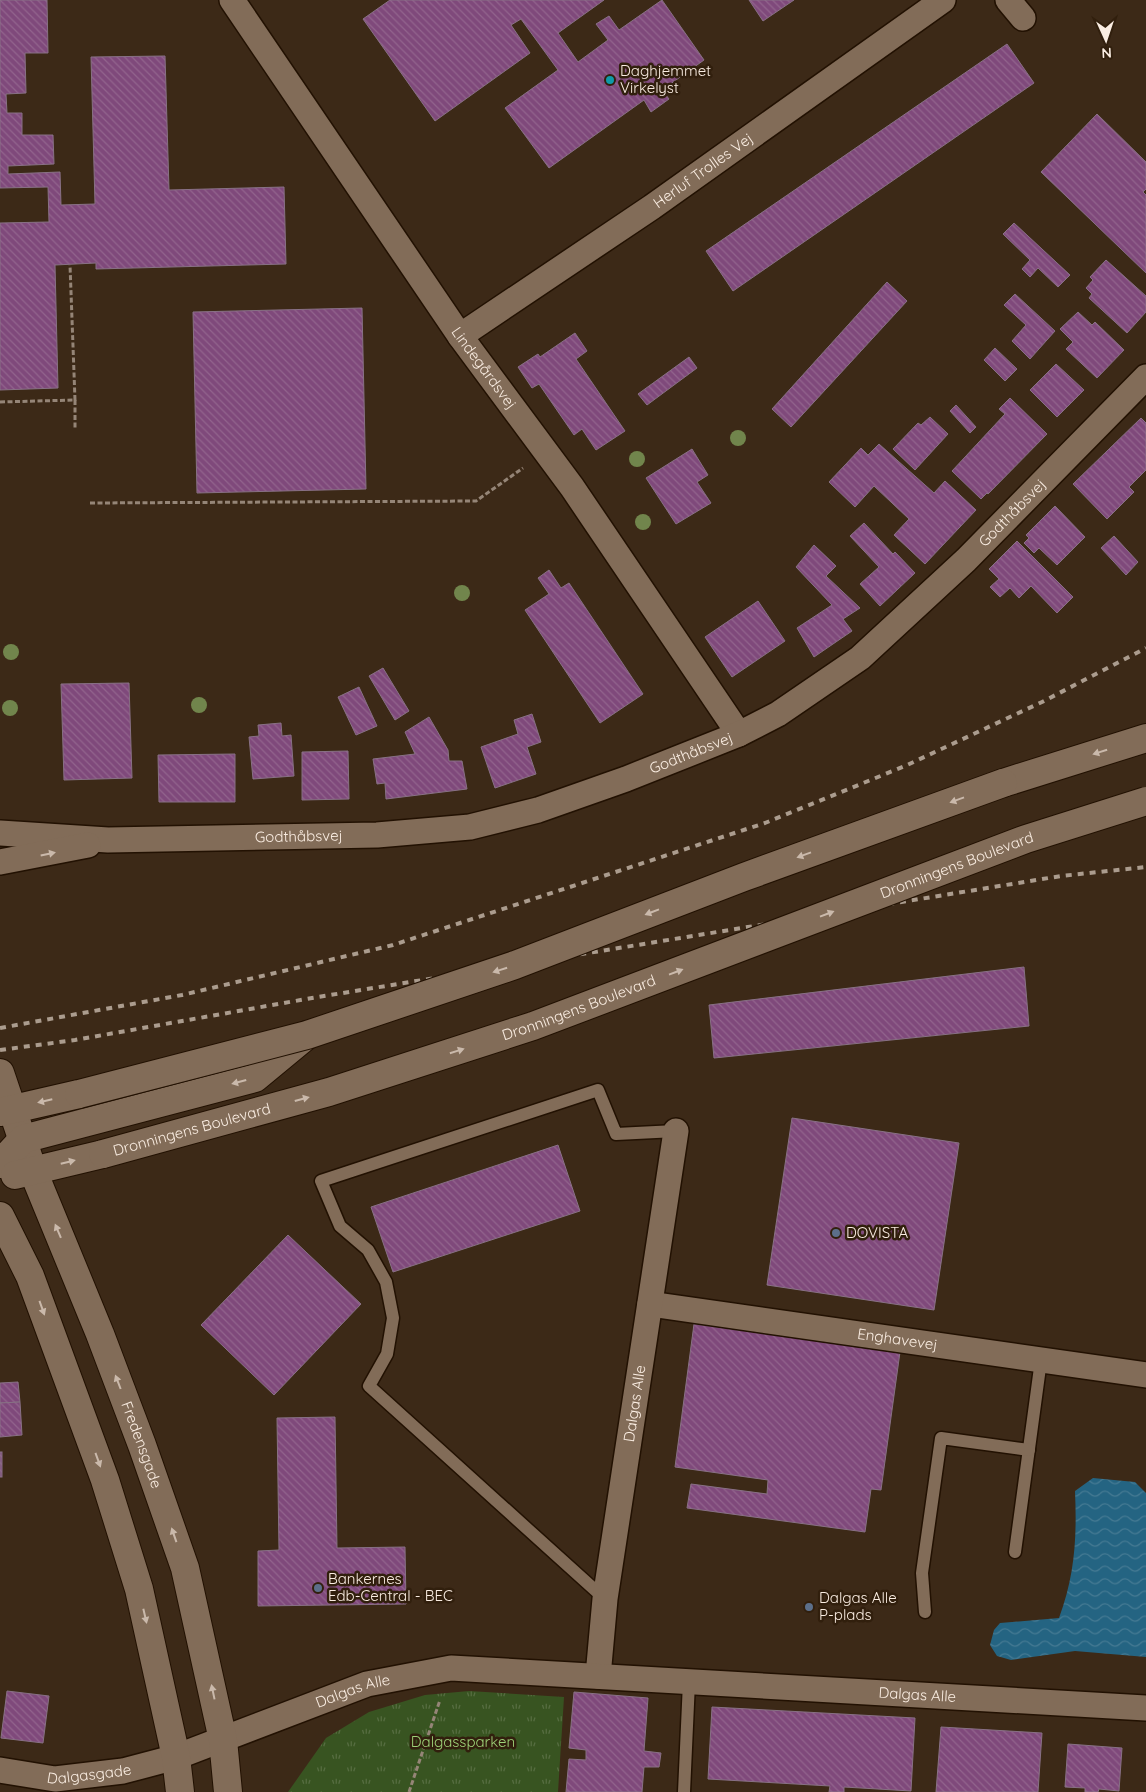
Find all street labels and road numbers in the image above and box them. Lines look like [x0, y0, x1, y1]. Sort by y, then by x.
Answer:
street label: Herluf Trolles Vej [649, 128, 756, 212]
street label: Lindegårdsvej [448, 323, 521, 413]
street label: Godthåbsvej [974, 475, 1049, 551]
street label: Godthåbsvej [647, 728, 735, 778]
street label: Godthåbsvej [255, 826, 343, 846]
street label: Dronningens Boulevard [877, 827, 1036, 902]
street label: Dronningens Boulevard [499, 970, 658, 1044]
street label: Dronningens Boulevard [111, 1099, 272, 1160]
street label: Enghavevej [856, 1324, 939, 1354]
street label: Dalgas Alle [619, 1364, 649, 1443]
street label: Fredensgade [117, 1398, 166, 1491]
street label: Dalgas Alle [313, 1670, 392, 1712]
street label: Dalgas Alle [878, 1683, 957, 1706]
street label: Dalgasgade [46, 1759, 133, 1788]

